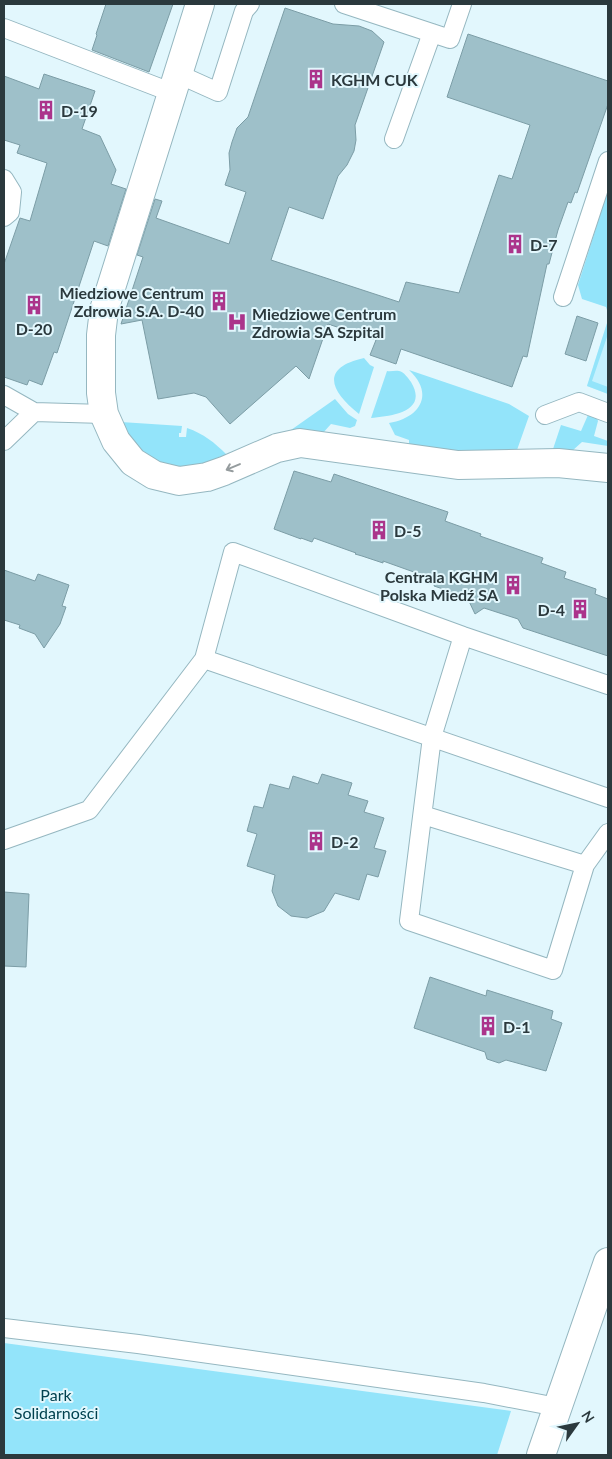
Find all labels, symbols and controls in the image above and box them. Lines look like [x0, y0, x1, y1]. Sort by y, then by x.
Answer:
building icon: KGHM CUK [305, 68, 327, 90]
place label: KGHM CUK [331, 70, 419, 89]
building icon: D-19 [35, 99, 57, 121]
place label: D-19 [61, 101, 98, 120]
building icon: D-7 [504, 233, 526, 255]
place label: D-7 [530, 235, 557, 254]
place label: Miedziowe Centrum Zdrowia S.A. D-40 [59, 283, 204, 320]
building icon: Miedziowe Centrum Zdrowia S.A. D-40 [208, 290, 230, 312]
building icon: D-20 [23, 294, 45, 316]
place label: Miedziowe Centrum Zdrowia SA Szpital [252, 304, 397, 341]
hospital icon: Miedziowe Centrum Zdrowia SA Szpital [226, 311, 248, 333]
place label: D-20 [16, 319, 52, 338]
one-way arrow [226, 463, 241, 473]
building icon: D-5 [368, 519, 390, 541]
place label: D-5 [394, 521, 421, 540]
place label: Centrala KGHM Polska Miedź SA [380, 567, 499, 604]
building icon: Centrala KGHM Polska Miedź SA [502, 574, 524, 596]
building icon: D-4 [569, 598, 591, 620]
place label: D-4 [538, 600, 565, 619]
building icon: D-2 [305, 830, 327, 852]
place label: D-2 [331, 832, 358, 851]
building icon: D-1 [477, 1015, 499, 1037]
place label: D-1 [503, 1017, 530, 1036]
park label: Park Solidarności [14, 1385, 98, 1422]
north arrow [552, 1399, 602, 1449]
text: N [578, 1407, 598, 1426]

